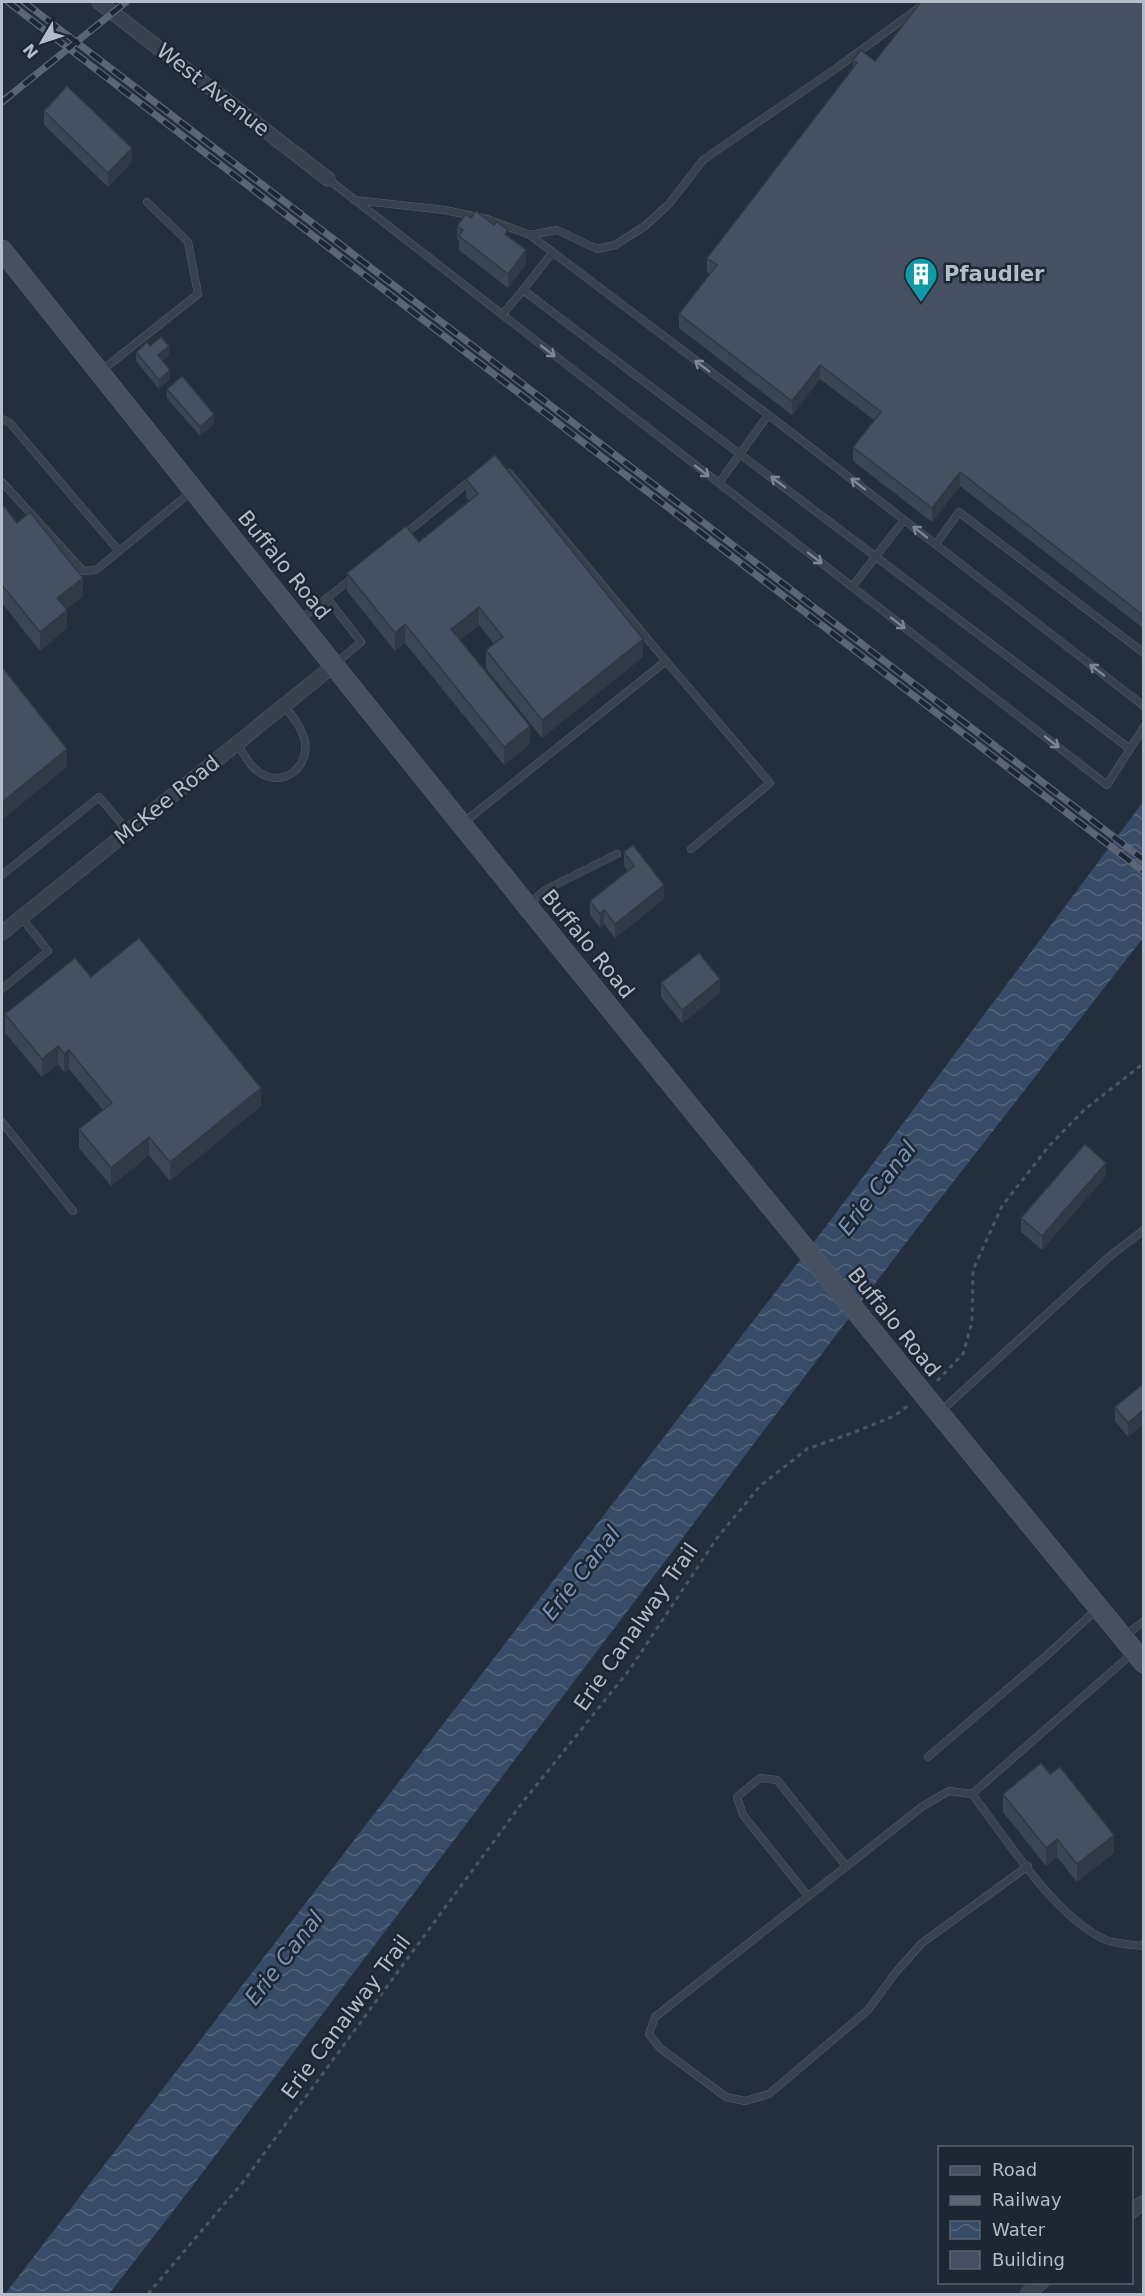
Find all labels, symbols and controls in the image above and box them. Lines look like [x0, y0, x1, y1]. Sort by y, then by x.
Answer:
north arrow [12, 12, 72, 72]
street label: West Avenue [152, 39, 274, 141]
text: N [19, 40, 42, 62]
building icon: Pfaudler [903, 256, 939, 303]
place label: Pfaudler [944, 262, 1045, 286]
one-way arrow [540, 345, 556, 358]
one-way arrow [695, 360, 711, 372]
one-way arrow [694, 464, 710, 477]
one-way arrow [771, 476, 787, 489]
one-way arrow [850, 478, 866, 490]
street label: Buffalo Road [233, 506, 335, 624]
one-way arrow [912, 526, 928, 539]
one-way arrow [806, 552, 822, 564]
one-way arrow [890, 616, 906, 629]
one-way arrow [1090, 663, 1106, 676]
one-way arrow [1044, 736, 1060, 749]
street label: McKee Road [110, 751, 224, 849]
street label: Buffalo Road [537, 885, 639, 1003]
water label: Erie Canal [833, 1136, 921, 1240]
street label: Buffalo Road [843, 1263, 945, 1381]
water label: Erie Canal [537, 1521, 625, 1625]
street label: Erie Canalway Trail [569, 1539, 703, 1715]
water label: Erie Canal [240, 1906, 328, 2010]
street label: Erie Canalway Trail [277, 1930, 415, 2104]
legend [938, 2146, 1133, 2284]
text: Road [992, 2159, 1037, 2180]
text: Railway [992, 2189, 1062, 2210]
text: Water [992, 2219, 1046, 2240]
text: Building [992, 2249, 1065, 2270]

